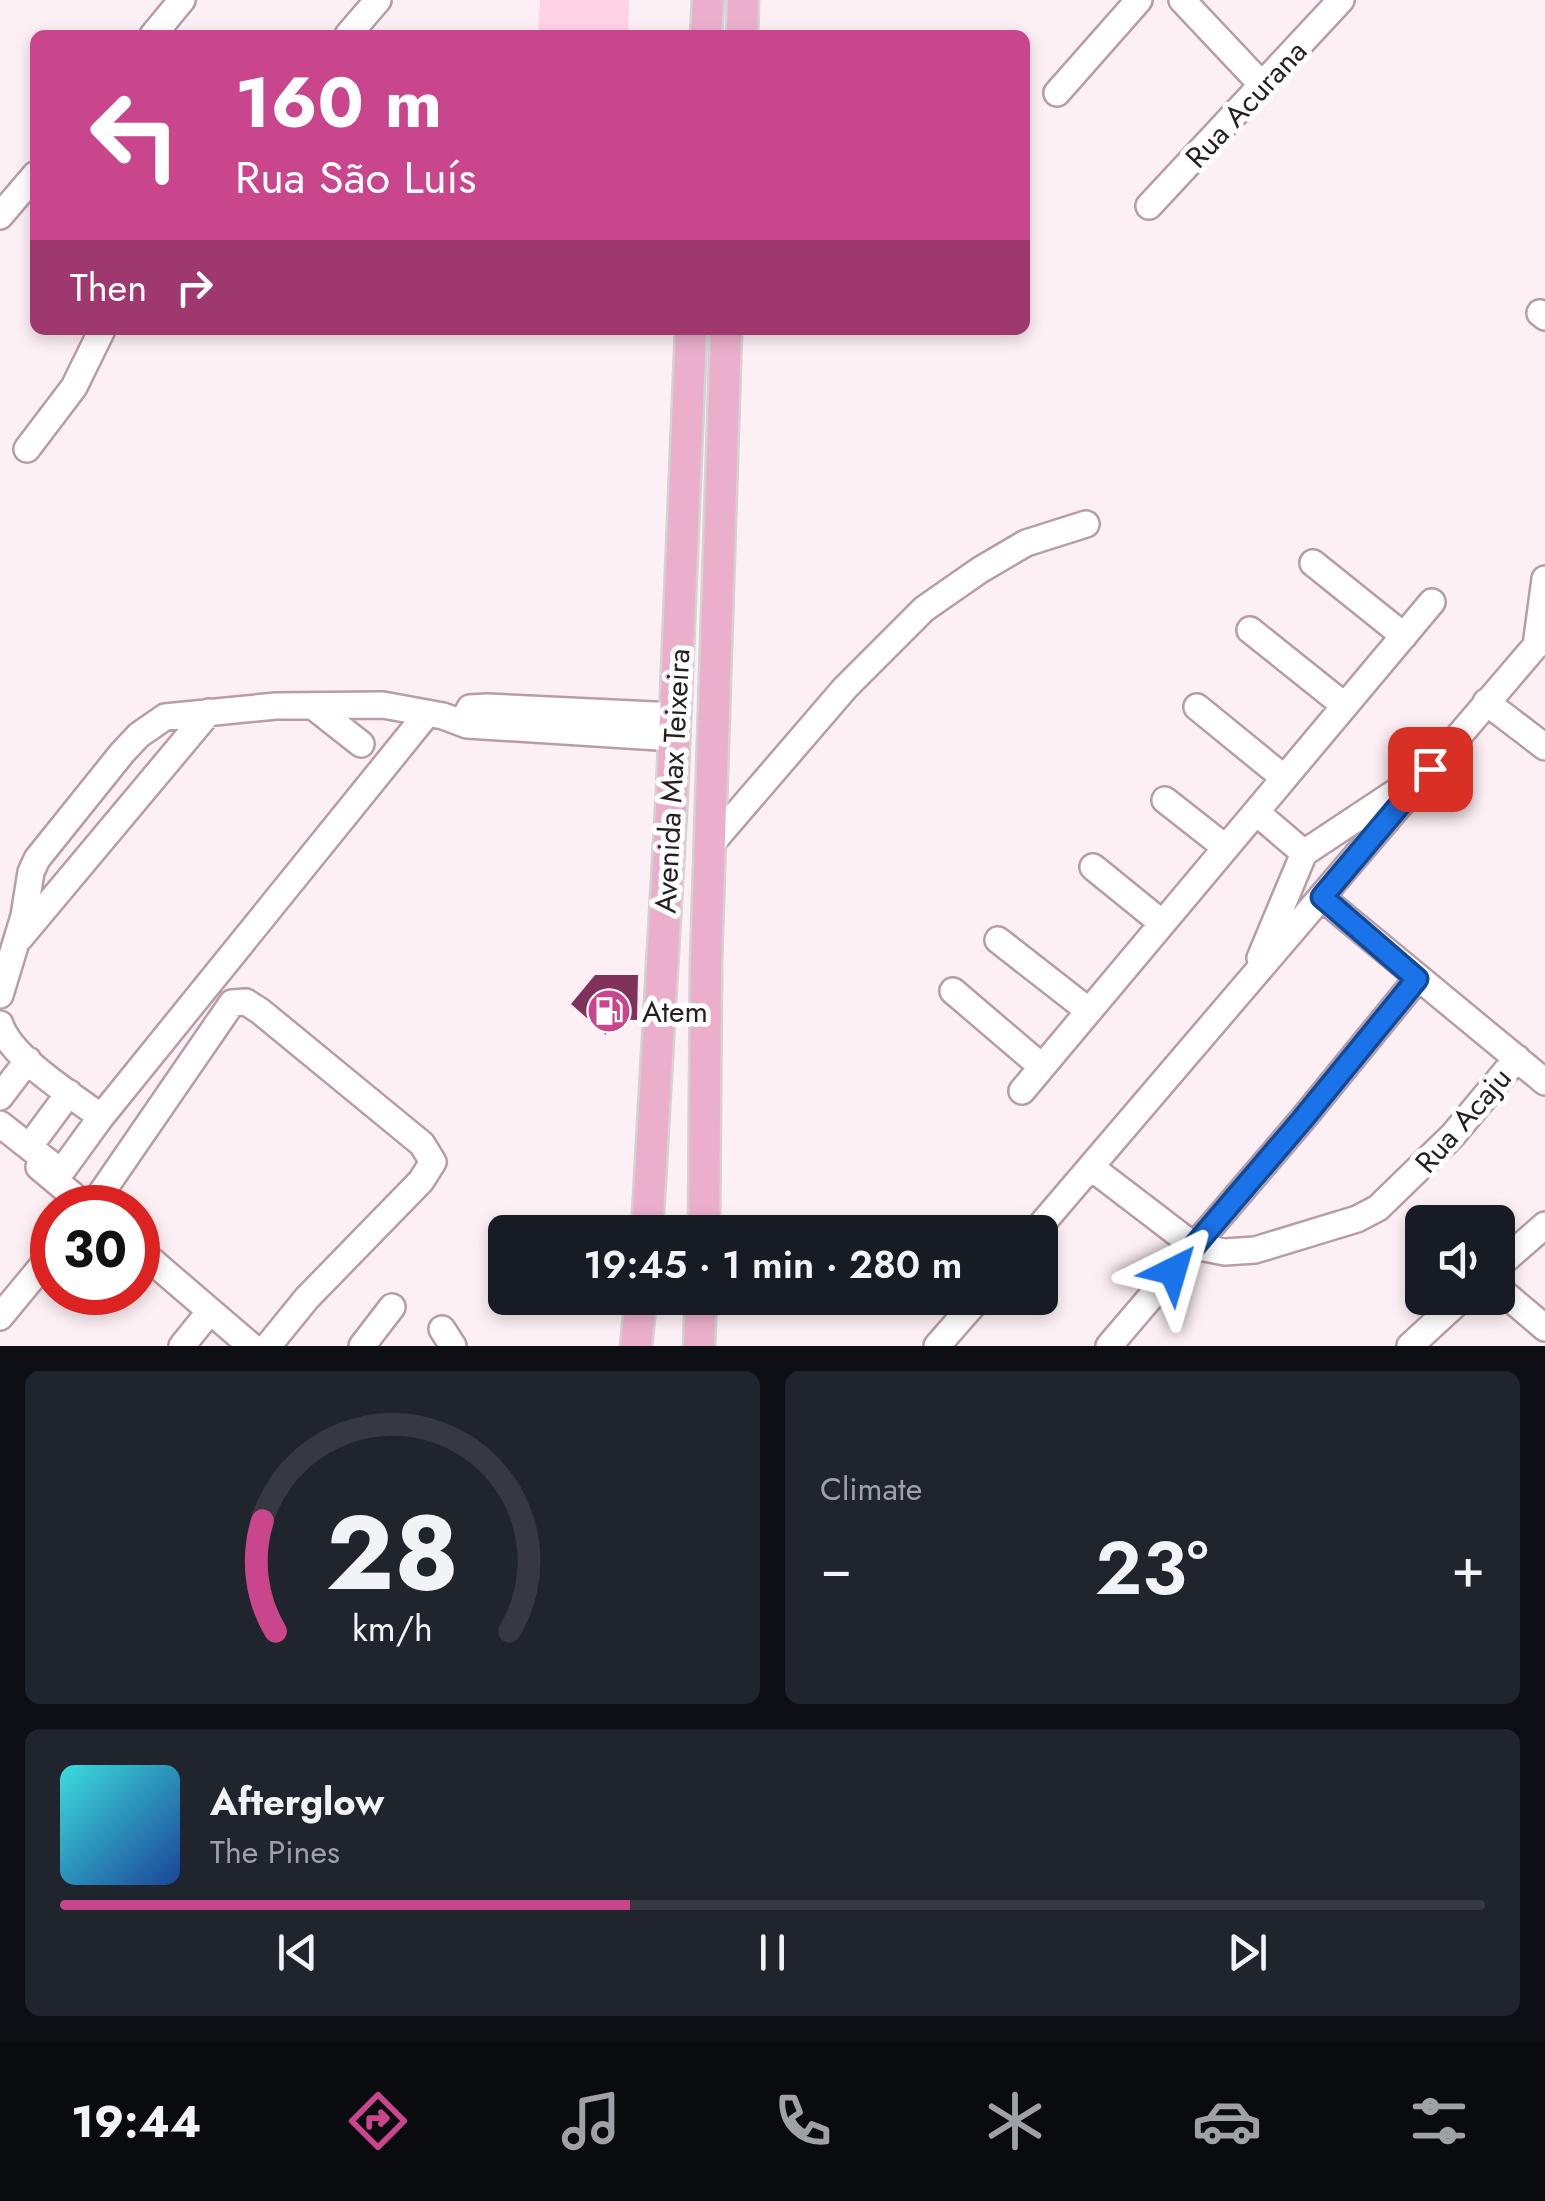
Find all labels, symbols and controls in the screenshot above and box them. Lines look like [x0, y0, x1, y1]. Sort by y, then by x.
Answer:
street label: Rua Acurana [1175, 31, 1317, 177]
text: 160 m [235, 52, 442, 153]
icon: left [70, 70, 200, 200]
text: Rua São Luís [235, 145, 476, 210]
text: Then [70, 260, 147, 315]
icon: right [167, 260, 222, 315]
street label: Avenida Max Teixeira [644, 647, 700, 915]
pin [1388, 727, 1473, 812]
icon: arrive [1403, 742, 1458, 797]
fuel station icon: Atem [586, 988, 632, 1034]
place label: Atem [642, 990, 708, 1033]
street label: Rua Acaju [1405, 1058, 1521, 1182]
speed limit sign: 30 [30, 1185, 160, 1315]
map controls [1405, 1205, 1515, 1315]
button: sound [1405, 1205, 1515, 1315]
position arrow [1121, 1219, 1225, 1323]
text: 19:45 · 1 min · 280 m [584, 1237, 962, 1292]
text: Climate [820, 1466, 922, 1512]
text: 28 [326, 1478, 459, 1628]
text: 23° [1095, 1514, 1209, 1622]
text: − [820, 1528, 852, 1608]
text: + [1451, 1528, 1485, 1608]
text: km/h [352, 1603, 433, 1654]
text: Afterglow [210, 1774, 384, 1829]
text: The Pines [210, 1829, 340, 1875]
icon: previous [270, 1925, 325, 1980]
icon: pause [745, 1925, 800, 1980]
icon: next [1220, 1925, 1275, 1980]
icon: directions [343, 2086, 413, 2156]
icon: music [556, 2086, 626, 2156]
icon: phone [768, 2086, 838, 2156]
icon: climate [980, 2086, 1050, 2156]
icon: car [1192, 2086, 1262, 2156]
icon: filters [1404, 2086, 1474, 2156]
text: 19:44 [71, 2089, 201, 2154]

